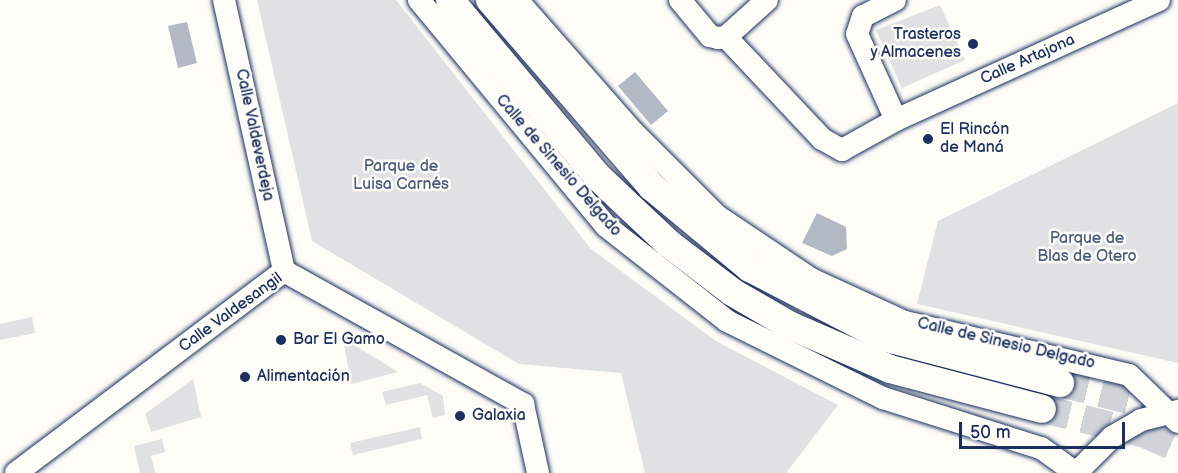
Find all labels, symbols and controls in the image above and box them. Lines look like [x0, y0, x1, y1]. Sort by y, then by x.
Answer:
place label: Trasteros y Almacenes [869, 25, 961, 63]
street label: Calle Artajona [978, 31, 1078, 89]
marker: Trasteros y Almacenes [966, 37, 980, 51]
street label: Calle Valdeverdeja [231, 67, 277, 203]
street label: Calle de Sinesio Delgado [491, 91, 625, 241]
place label: El Rincón de Maná [940, 120, 1009, 158]
marker: El Rincón de Maná [921, 132, 935, 146]
park label: Parque de Luisa Carnés [353, 157, 449, 195]
park label: Parque de Blas de Otero [1037, 229, 1137, 267]
street label: Calle Valdesangil [175, 269, 287, 357]
street label: Calle de Sinesio Delgado [915, 314, 1097, 374]
place label: Bar El Gamo [293, 330, 385, 350]
marker: Bar El Gamo [274, 333, 288, 347]
place label: Alimentación [257, 367, 350, 387]
marker: Alimentación [238, 370, 252, 384]
place label: Galaxia [472, 406, 526, 426]
marker: Galaxia [453, 409, 467, 423]
scale bar [962, 410, 1128, 448]
text: 50 m [970, 422, 1011, 443]

